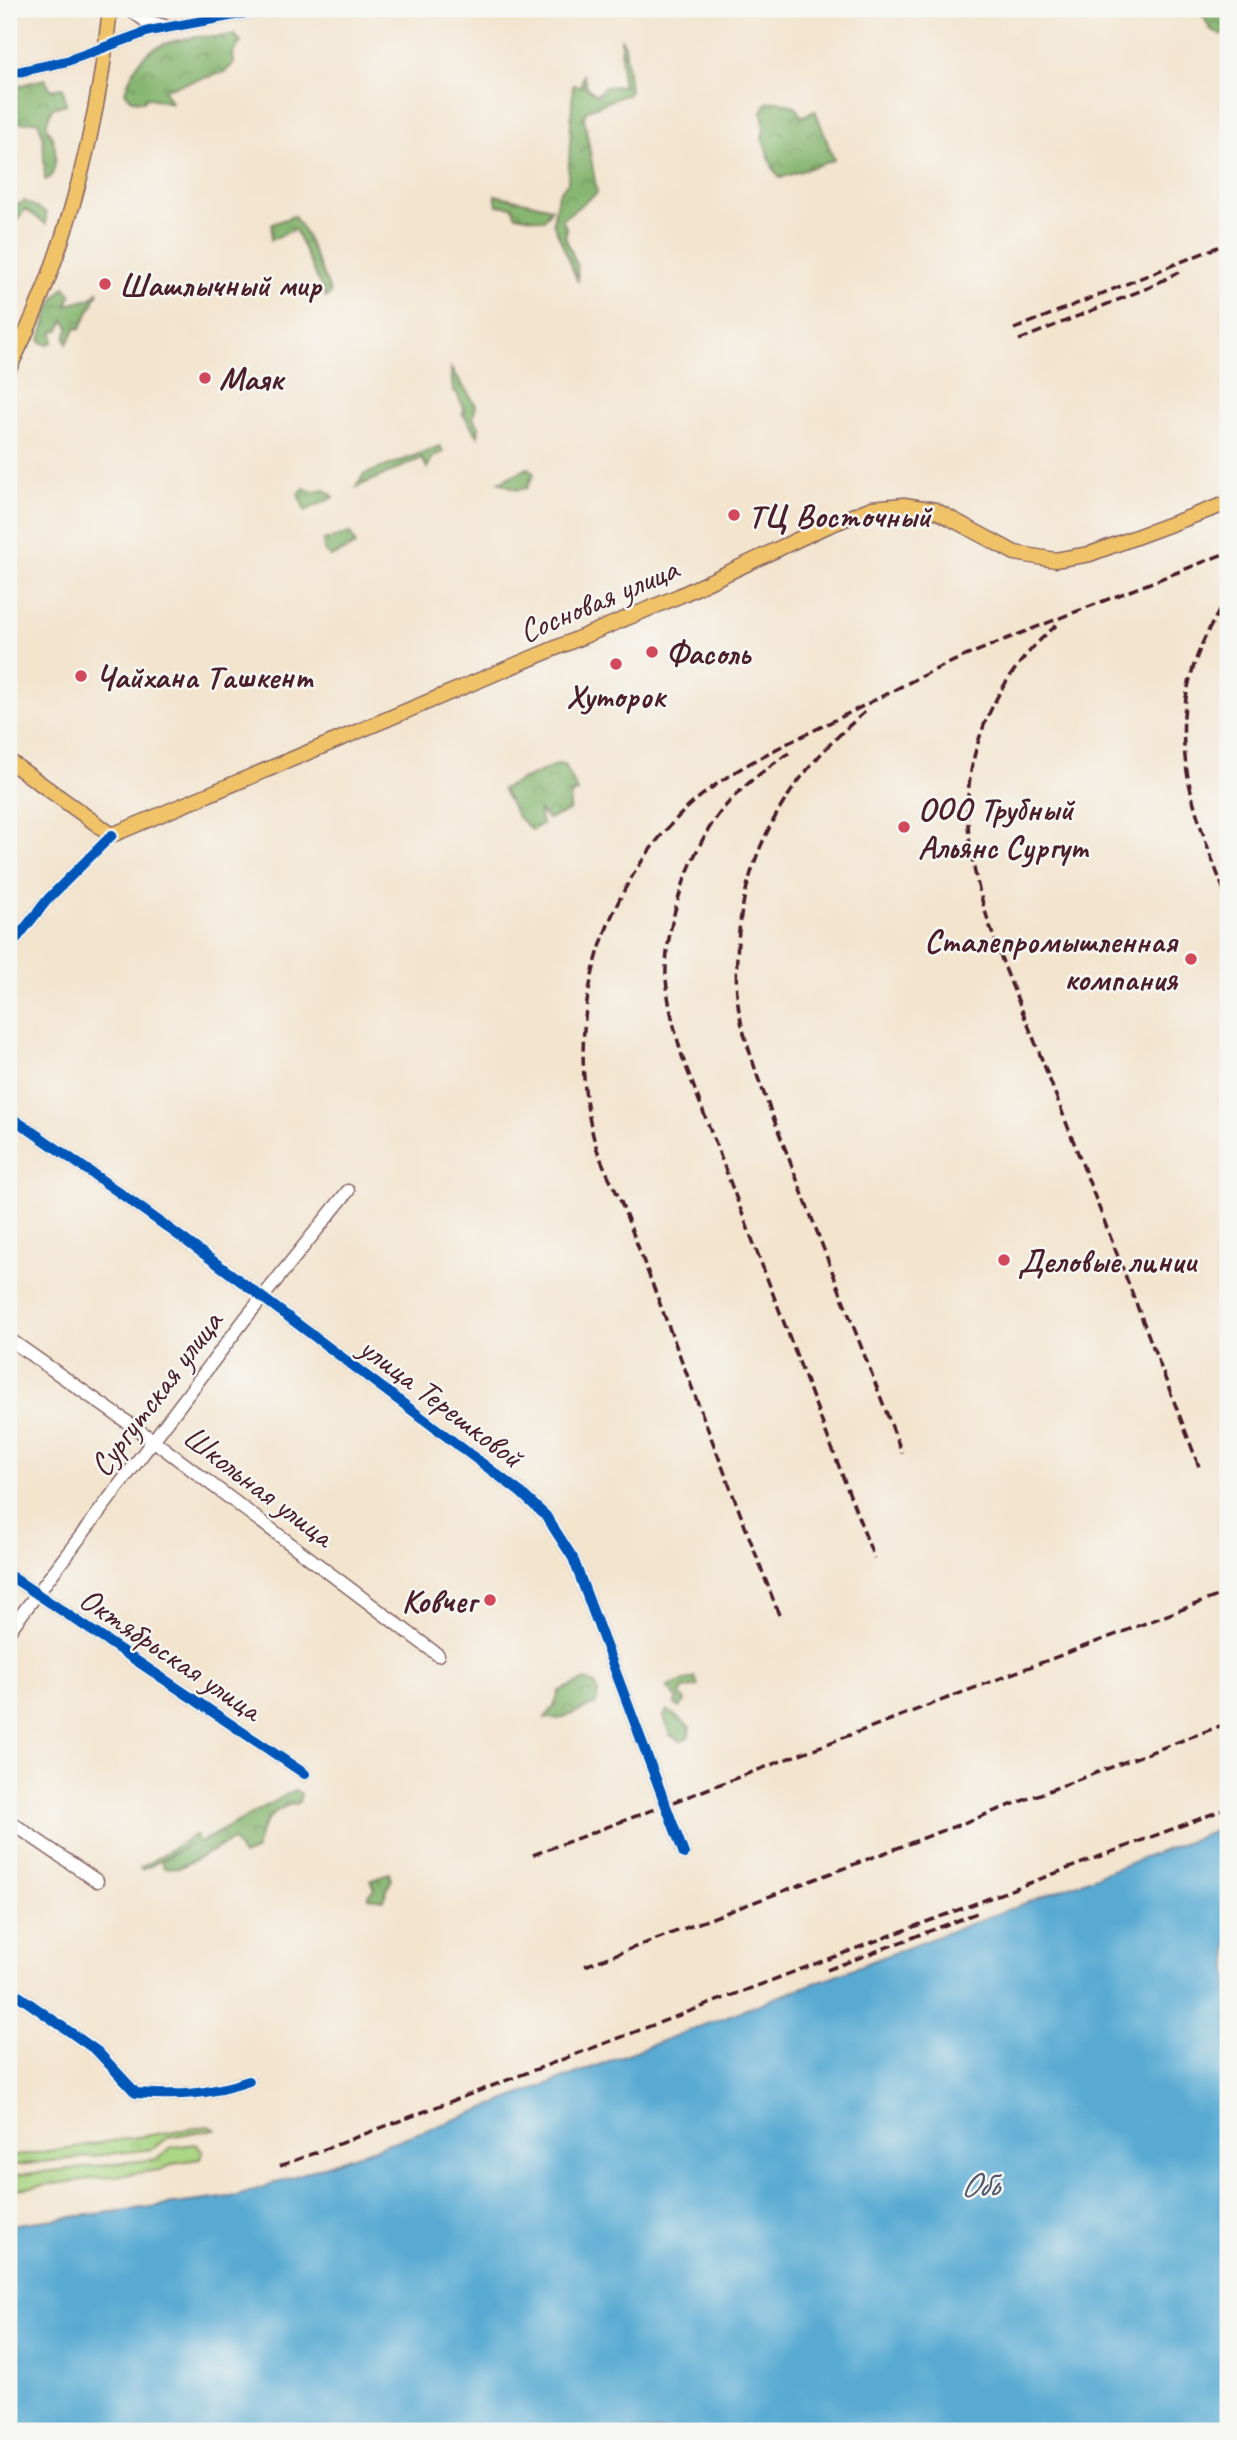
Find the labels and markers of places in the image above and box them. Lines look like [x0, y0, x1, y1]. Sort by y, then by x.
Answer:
place label: Шашлычный мир [119, 264, 323, 306]
marker: Шашлычный мир [97, 276, 113, 292]
place label: Маяк [219, 358, 285, 400]
marker: Маяк [197, 370, 213, 386]
place label: ТЦ Восточный [748, 495, 933, 537]
marker: ТЦ Восточный [726, 507, 742, 523]
place label: Фасоль [666, 632, 752, 674]
marker: Фасоль [644, 644, 660, 660]
place label: Чайхана Ташкент [95, 656, 314, 698]
marker: Хуторок [608, 656, 624, 672]
marker: Чайхана Ташкент [73, 668, 89, 684]
place label: Хуторок [566, 675, 668, 717]
place label: ООО Трубный Альянс Сургут [918, 788, 1089, 868]
marker: ООО Трубный Альянс Сургут [896, 819, 912, 835]
place label: Сталепромышленная компания [924, 920, 1179, 1000]
marker: Сталепромышленная компания [1183, 951, 1199, 967]
place label: Деловые линии [1018, 1240, 1199, 1282]
marker: Деловые линии [996, 1252, 1012, 1268]
place label: Ковчег [402, 1580, 480, 1622]
marker: Ковчег [482, 1592, 498, 1608]

